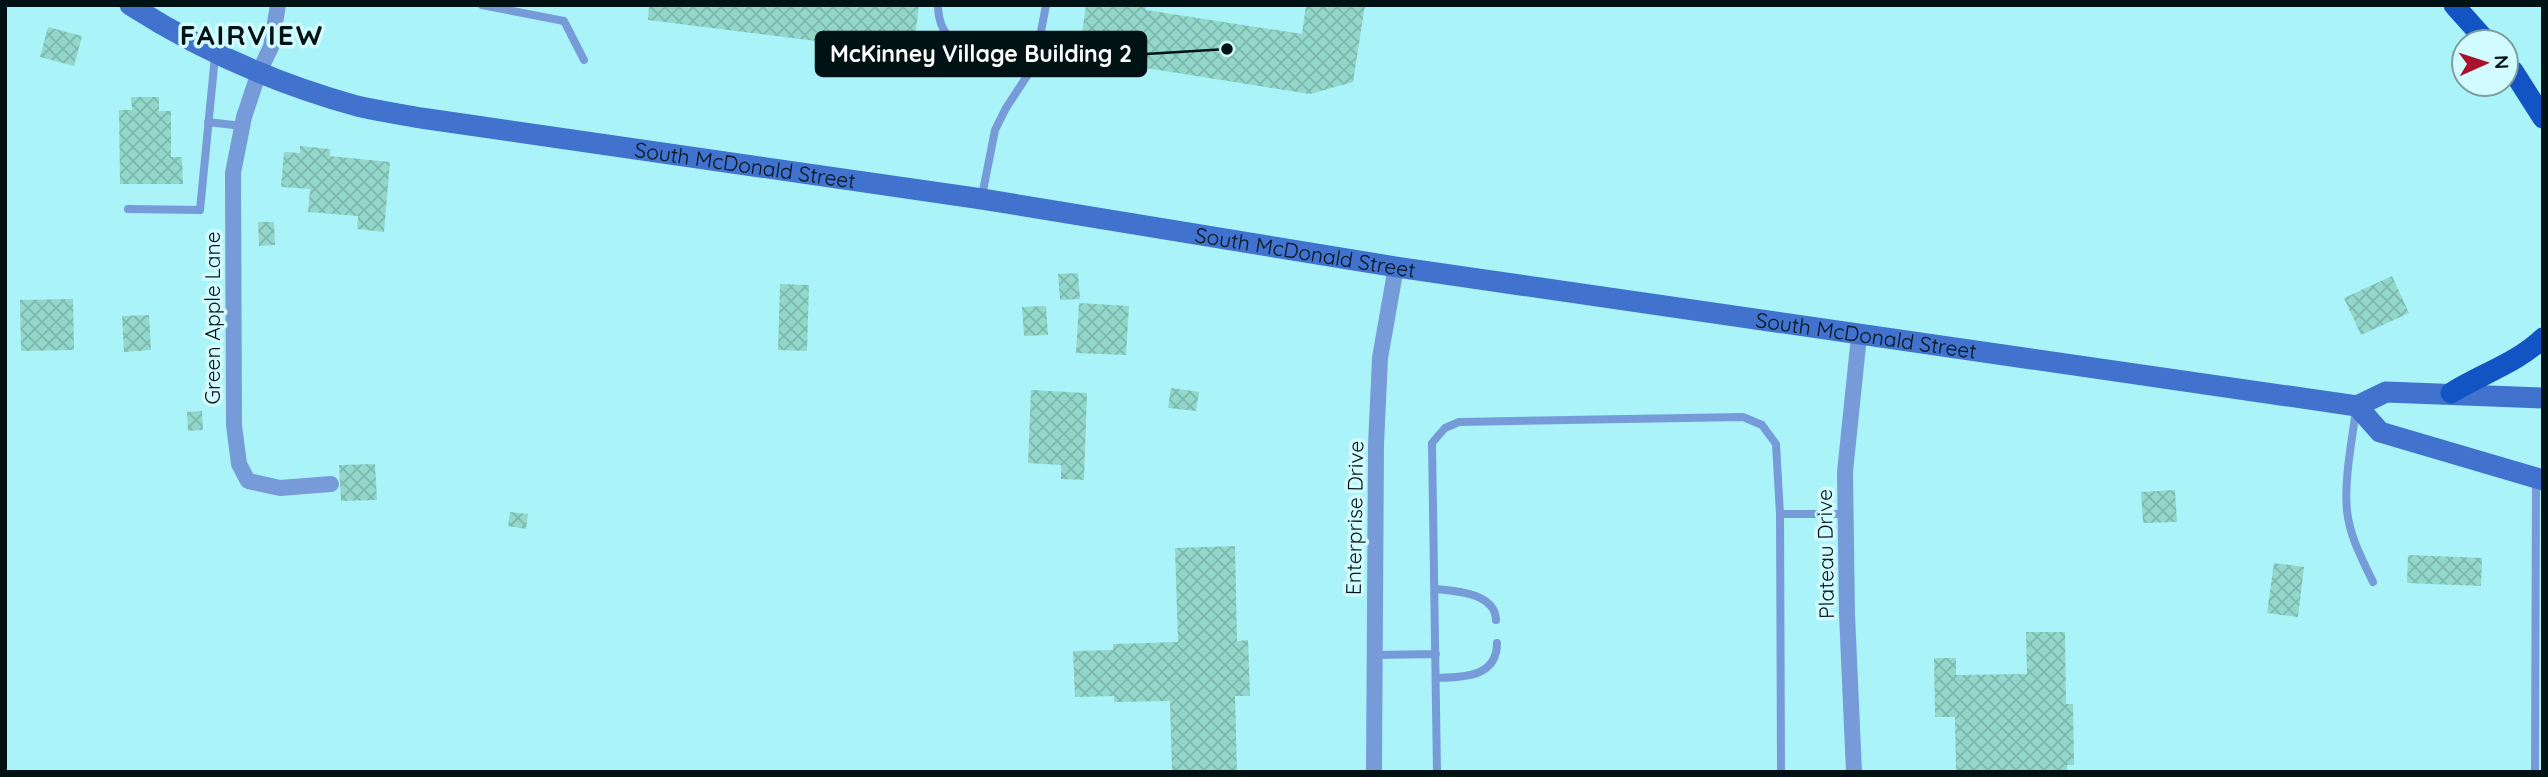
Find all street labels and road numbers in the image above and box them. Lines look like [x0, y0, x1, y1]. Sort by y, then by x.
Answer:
street label: South McDonald Street [633, 136, 857, 194]
street label: South McDonald Street [1193, 221, 1417, 283]
street label: Green Apple Lane [199, 232, 225, 404]
street label: South McDonald Street [1754, 306, 1978, 364]
street label: Enterprise Drive [1340, 441, 1368, 595]
street label: Plateau Drive [1811, 489, 1839, 619]

